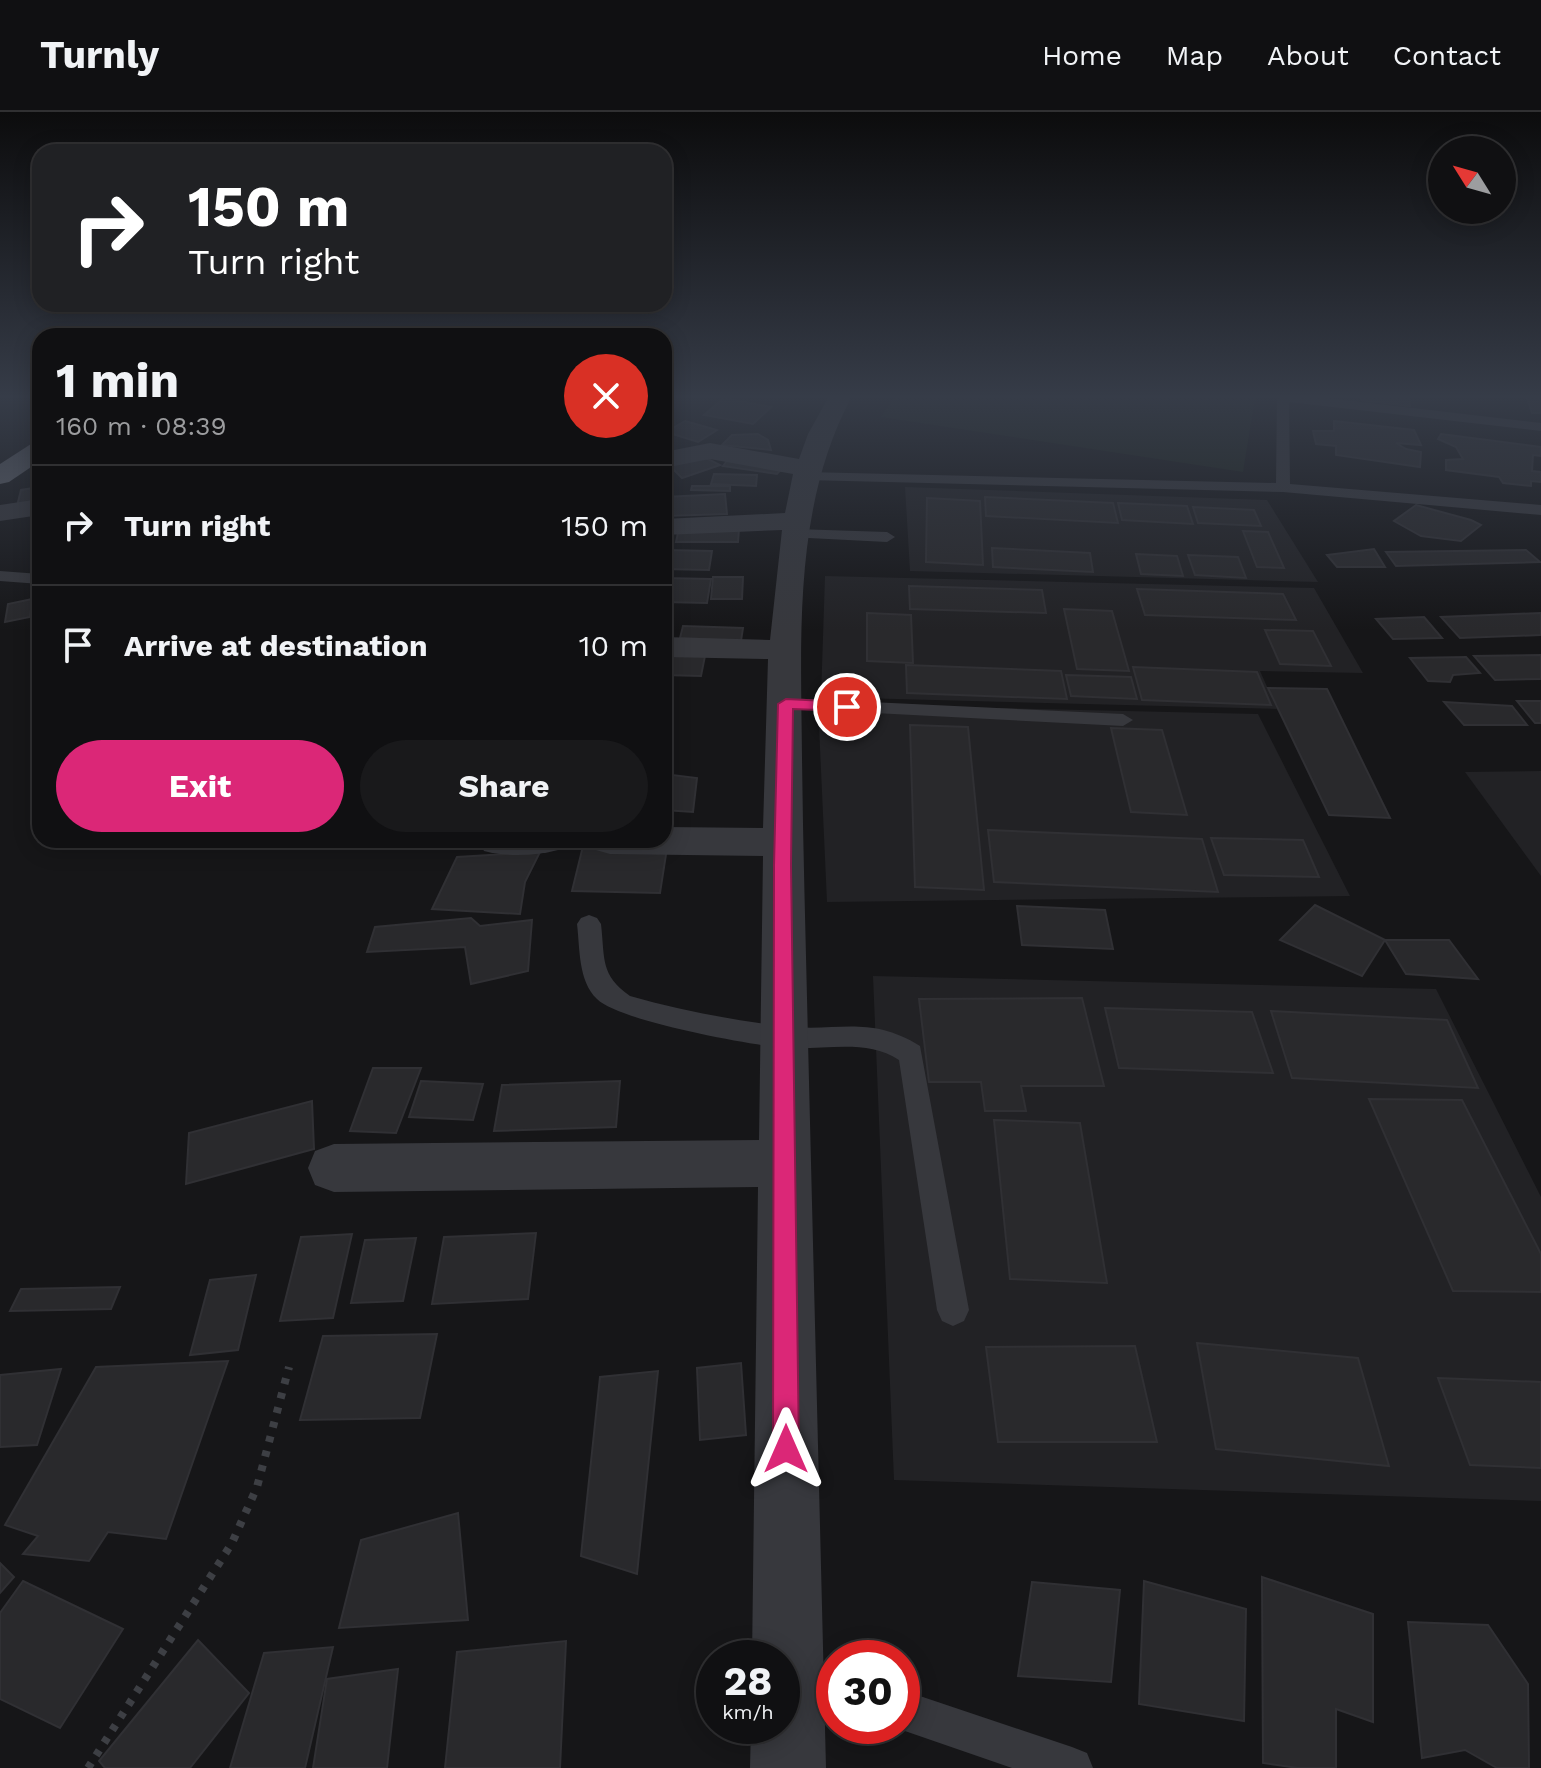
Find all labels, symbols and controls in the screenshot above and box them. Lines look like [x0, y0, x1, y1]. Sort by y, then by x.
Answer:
text: Turnly [40, 33, 159, 77]
text: Home [1042, 39, 1122, 72]
text: Map [1166, 39, 1223, 72]
text: About [1267, 39, 1349, 72]
text: Contact [1393, 39, 1501, 72]
north arrow [1428, 136, 1516, 224]
map controls [1428, 136, 1516, 224]
text: 150 m [188, 174, 350, 240]
icon: right [56, 176, 160, 280]
text: Turn right [188, 241, 359, 283]
text: 1 min [56, 352, 179, 409]
button: close [564, 354, 648, 438]
text: 160 m · 08:39 [56, 411, 226, 441]
icon: right [56, 503, 100, 547]
text: Turn right [124, 508, 270, 543]
text: 150 m [561, 508, 648, 543]
icon: arrive [56, 623, 100, 667]
text: Arrive at destination [124, 628, 428, 663]
text: 10 m [579, 628, 648, 663]
pin [813, 673, 881, 741]
icon: arrive [825, 685, 869, 729]
button: Exit [56, 740, 344, 832]
button: Share [360, 740, 648, 832]
position arrow [744, 1407, 828, 1491]
speed limit sign: 30 [816, 1640, 920, 1744]
text: 28 [724, 1658, 772, 1705]
text: km/h [722, 1700, 774, 1724]

